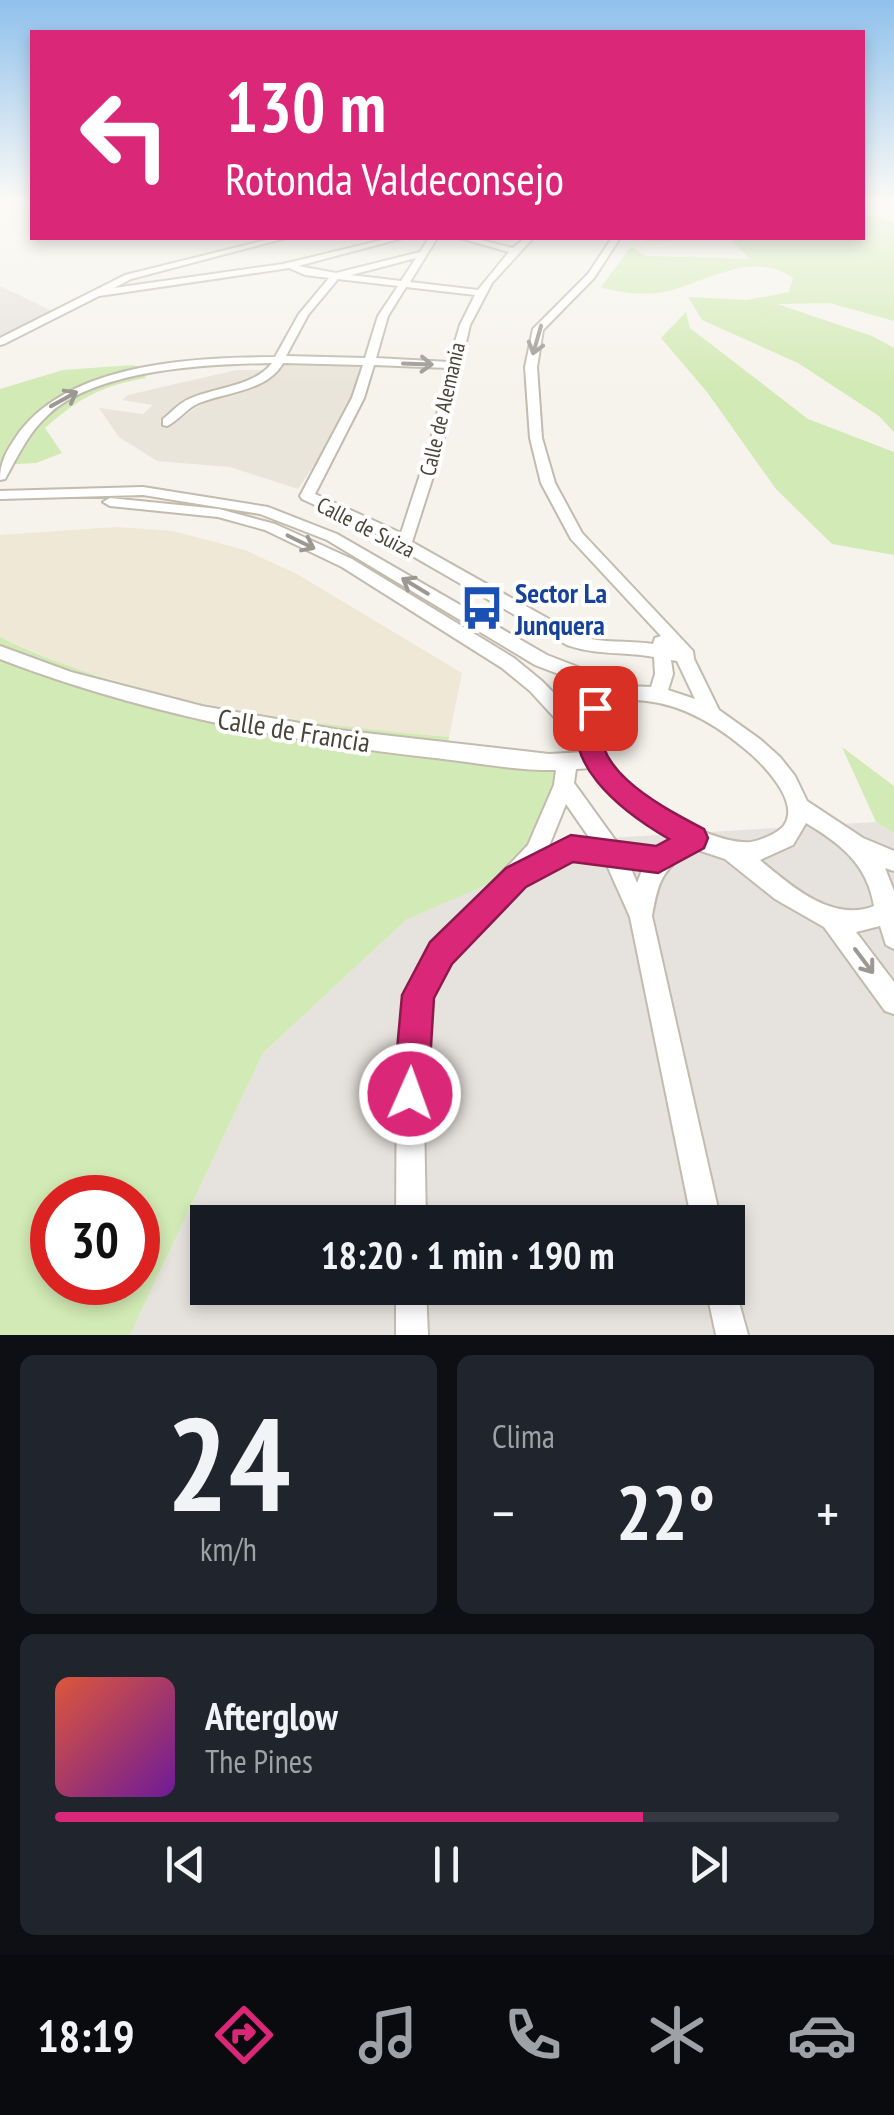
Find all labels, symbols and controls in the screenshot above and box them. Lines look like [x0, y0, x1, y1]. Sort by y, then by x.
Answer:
text: 130 m [225, 61, 386, 151]
icon: left [60, 70, 190, 200]
text: Rotonda Valdeconsejo [225, 149, 564, 207]
one-way arrow [527, 324, 545, 356]
street label: Calle de Alemania [413, 339, 471, 479]
one-way arrow [402, 355, 434, 374]
one-way arrow [49, 388, 79, 408]
street label: Calle de Suiza [312, 490, 420, 564]
one-way arrow [286, 533, 316, 552]
place label: Sector La Junquera [514, 574, 607, 643]
one-way arrow [401, 576, 430, 596]
bus stop icon: Sector La Junquera [458, 584, 506, 632]
pin [553, 666, 638, 751]
icon: arrive [568, 681, 623, 736]
street label: Calle de Francia [215, 700, 373, 760]
one-way arrow [853, 947, 874, 974]
position arrow [358, 1042, 462, 1146]
speed limit sign: 30 [30, 1175, 160, 1305]
text: 18:20 · 1 min · 190 m [321, 1230, 614, 1279]
text: 24 [166, 1379, 291, 1547]
text: Clima [492, 1415, 555, 1457]
text: 22° [616, 1464, 715, 1561]
text: − [492, 1477, 515, 1548]
text: + [816, 1477, 839, 1548]
text: km/h [200, 1528, 257, 1570]
text: Afterglow [205, 1691, 338, 1740]
text: The Pines [205, 1740, 313, 1782]
icon: previous [158, 1837, 213, 1892]
icon: pause [419, 1837, 474, 1892]
icon: next [681, 1837, 736, 1892]
icon: directions [209, 2000, 279, 2070]
icon: music [353, 2000, 423, 2070]
icon: phone [498, 2000, 568, 2070]
icon: climate [642, 2000, 712, 2070]
icon: car [787, 2000, 857, 2070]
text: 18:19 [37, 2006, 135, 2064]

